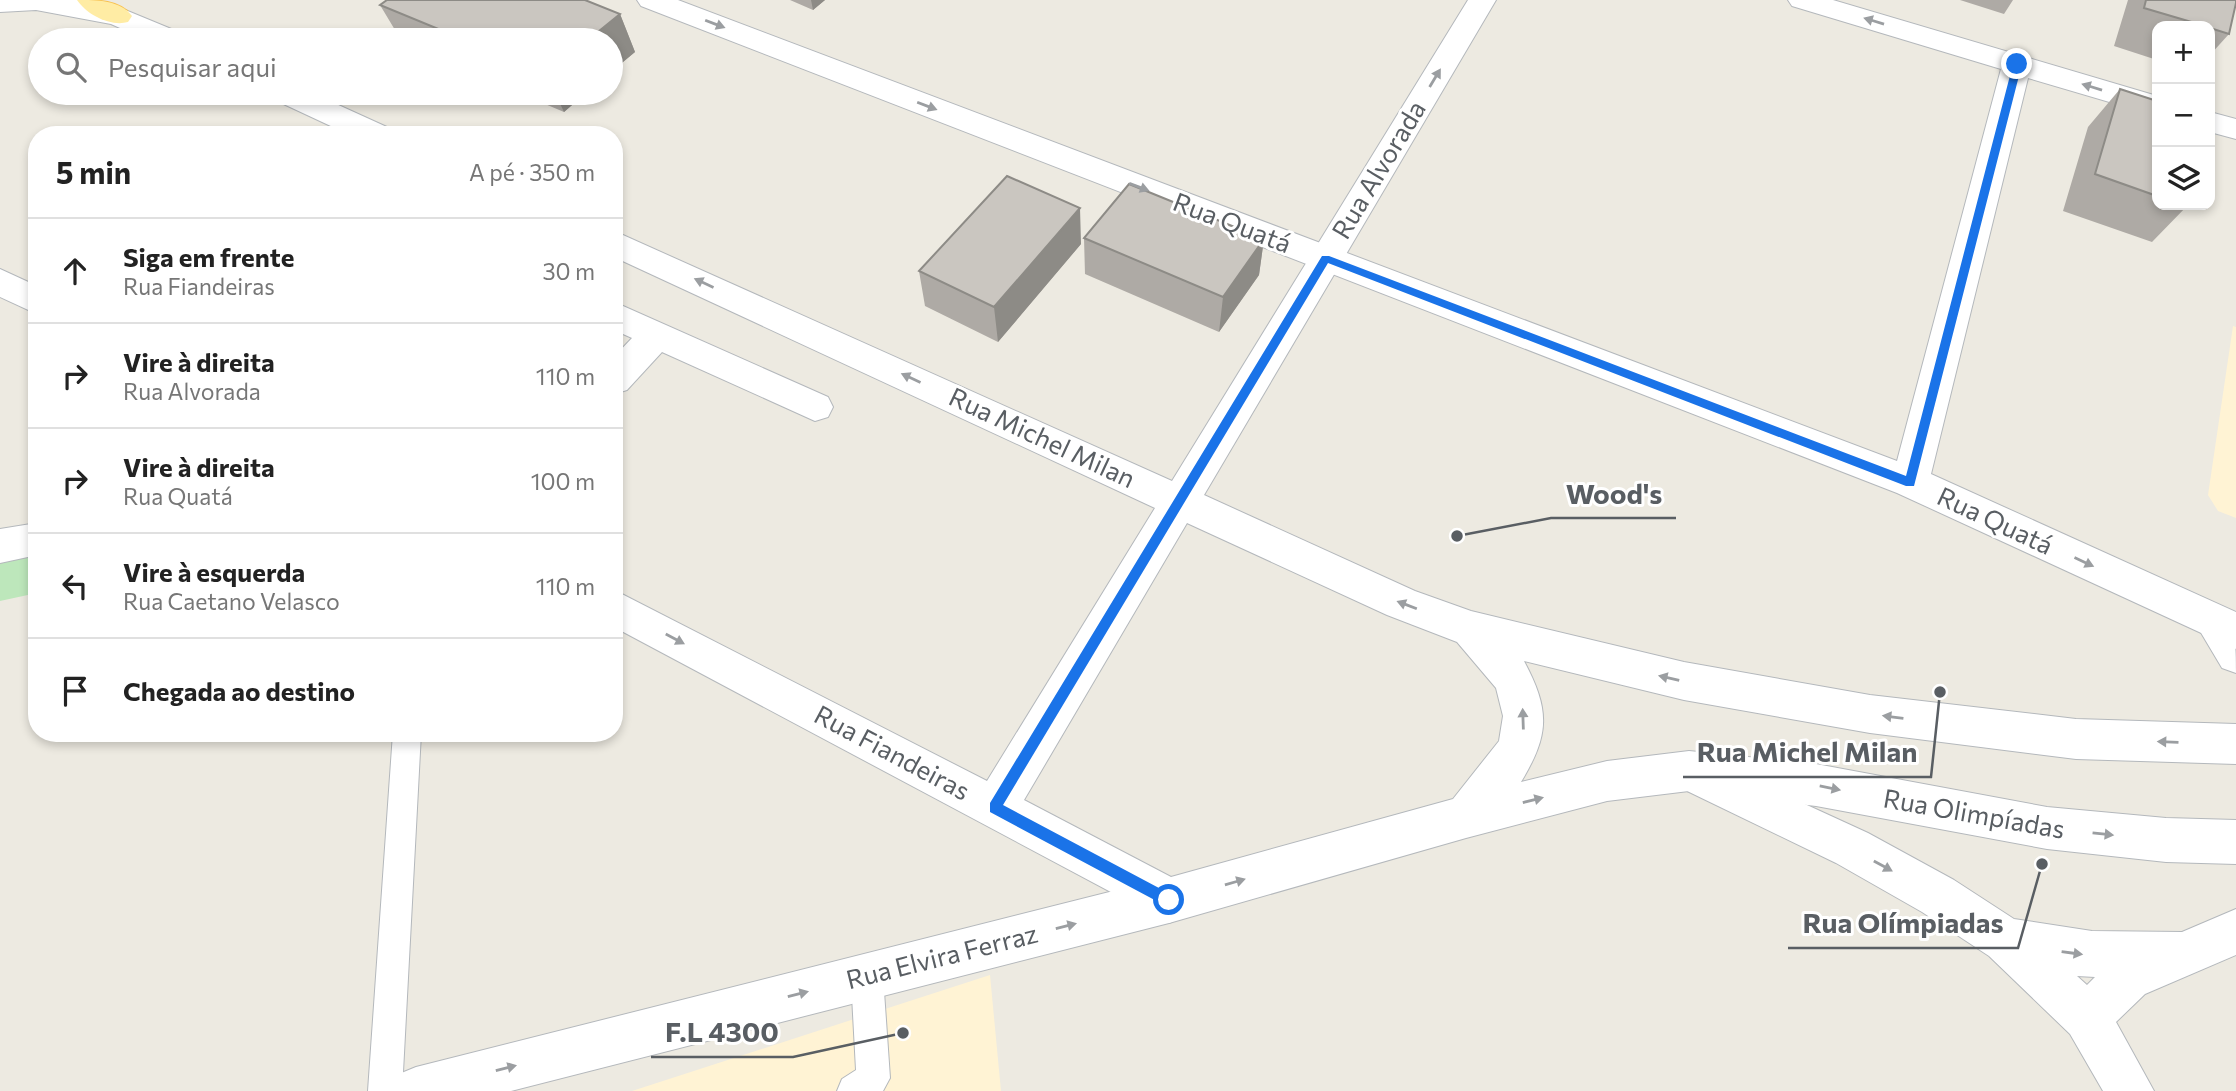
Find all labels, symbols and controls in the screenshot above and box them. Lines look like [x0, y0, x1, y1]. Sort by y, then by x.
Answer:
one-way arrow [1863, 16, 1884, 26]
one-way arrow [704, 19, 725, 30]
map controls [2152, 21, 2215, 210]
button: + [2152, 21, 2215, 84]
search box [28, 28, 623, 105]
icon: search [52, 48, 90, 86]
route end [2001, 48, 2032, 79]
text: Pesquisar aqui [108, 51, 277, 82]
one-way arrow [1428, 68, 1441, 87]
one-way arrow [2081, 81, 2102, 91]
button: − [2152, 84, 2215, 147]
street label: Rua Alvorada [1324, 95, 1431, 244]
one-way arrow [917, 100, 938, 111]
button: layers [2152, 147, 2215, 210]
text: 5 min [56, 153, 131, 190]
text: A pé · 350 m [469, 158, 595, 186]
one-way arrow [1129, 182, 1150, 193]
street label: Rua Quatá [1169, 185, 1296, 258]
text: Siga em frente [123, 241, 294, 272]
icon: ahead [56, 252, 94, 290]
text: 30 m [542, 257, 595, 285]
text: Rua Fiandeiras [123, 272, 275, 300]
one-way arrow [694, 277, 714, 289]
text: Vire à direita [123, 346, 275, 377]
icon: right [56, 357, 94, 395]
text: 110 m [536, 362, 595, 390]
one-way arrow [900, 372, 921, 383]
text: Rua Alvorada [123, 377, 261, 405]
street label: Rua Michel Milan [945, 380, 1141, 493]
text: Vire à direita [123, 451, 275, 482]
icon: right [56, 462, 94, 500]
text: 100 m [531, 467, 595, 495]
callout: Wood's [1551, 469, 1676, 518]
text: Wood's [1566, 476, 1662, 510]
street label: Rua Quatá [1933, 479, 2058, 560]
text: Rua Quatá [123, 482, 233, 510]
text: Vire à esquerda [123, 556, 305, 587]
one-way arrow [2074, 556, 2094, 568]
icon: left [56, 567, 94, 605]
text: 110 m [536, 572, 595, 600]
text: Rua Caetano Velasco [123, 587, 340, 615]
one-way arrow [1396, 600, 1417, 611]
one-way arrow [665, 632, 685, 644]
icon: arrive [56, 672, 94, 710]
one-way arrow [1658, 672, 1680, 683]
text: Chegada ao destino [123, 675, 355, 706]
street label: Rua Fiandeiras [810, 698, 976, 806]
one-way arrow [1517, 708, 1528, 730]
one-way arrow [1881, 711, 1903, 722]
callout: Rua Michel Milan [1683, 728, 1931, 777]
text: Rua Michel Milan [1697, 734, 1917, 768]
one-way arrow [2157, 736, 2179, 748]
street label: Rua Olimpíadas [1881, 781, 2067, 844]
one-way arrow [1819, 782, 1841, 793]
one-way arrow [1522, 794, 1544, 805]
one-way arrow [2092, 829, 2114, 840]
one-way arrow [1873, 860, 1893, 872]
one-way arrow [1224, 876, 1246, 887]
route start [1153, 884, 1184, 915]
callout: Rua Olímpiadas [1788, 899, 2018, 948]
text: Rua Olímpiadas [1802, 905, 2004, 939]
street label: Rua Elvira Ferraz [843, 917, 1041, 994]
one-way arrow [1055, 920, 1077, 931]
one-way arrow [2061, 948, 2083, 959]
one-way arrow [787, 988, 809, 999]
callout: F.L 4300 [651, 1008, 793, 1057]
text: F.L 4300 [665, 1014, 779, 1048]
one-way arrow [495, 1062, 517, 1073]

